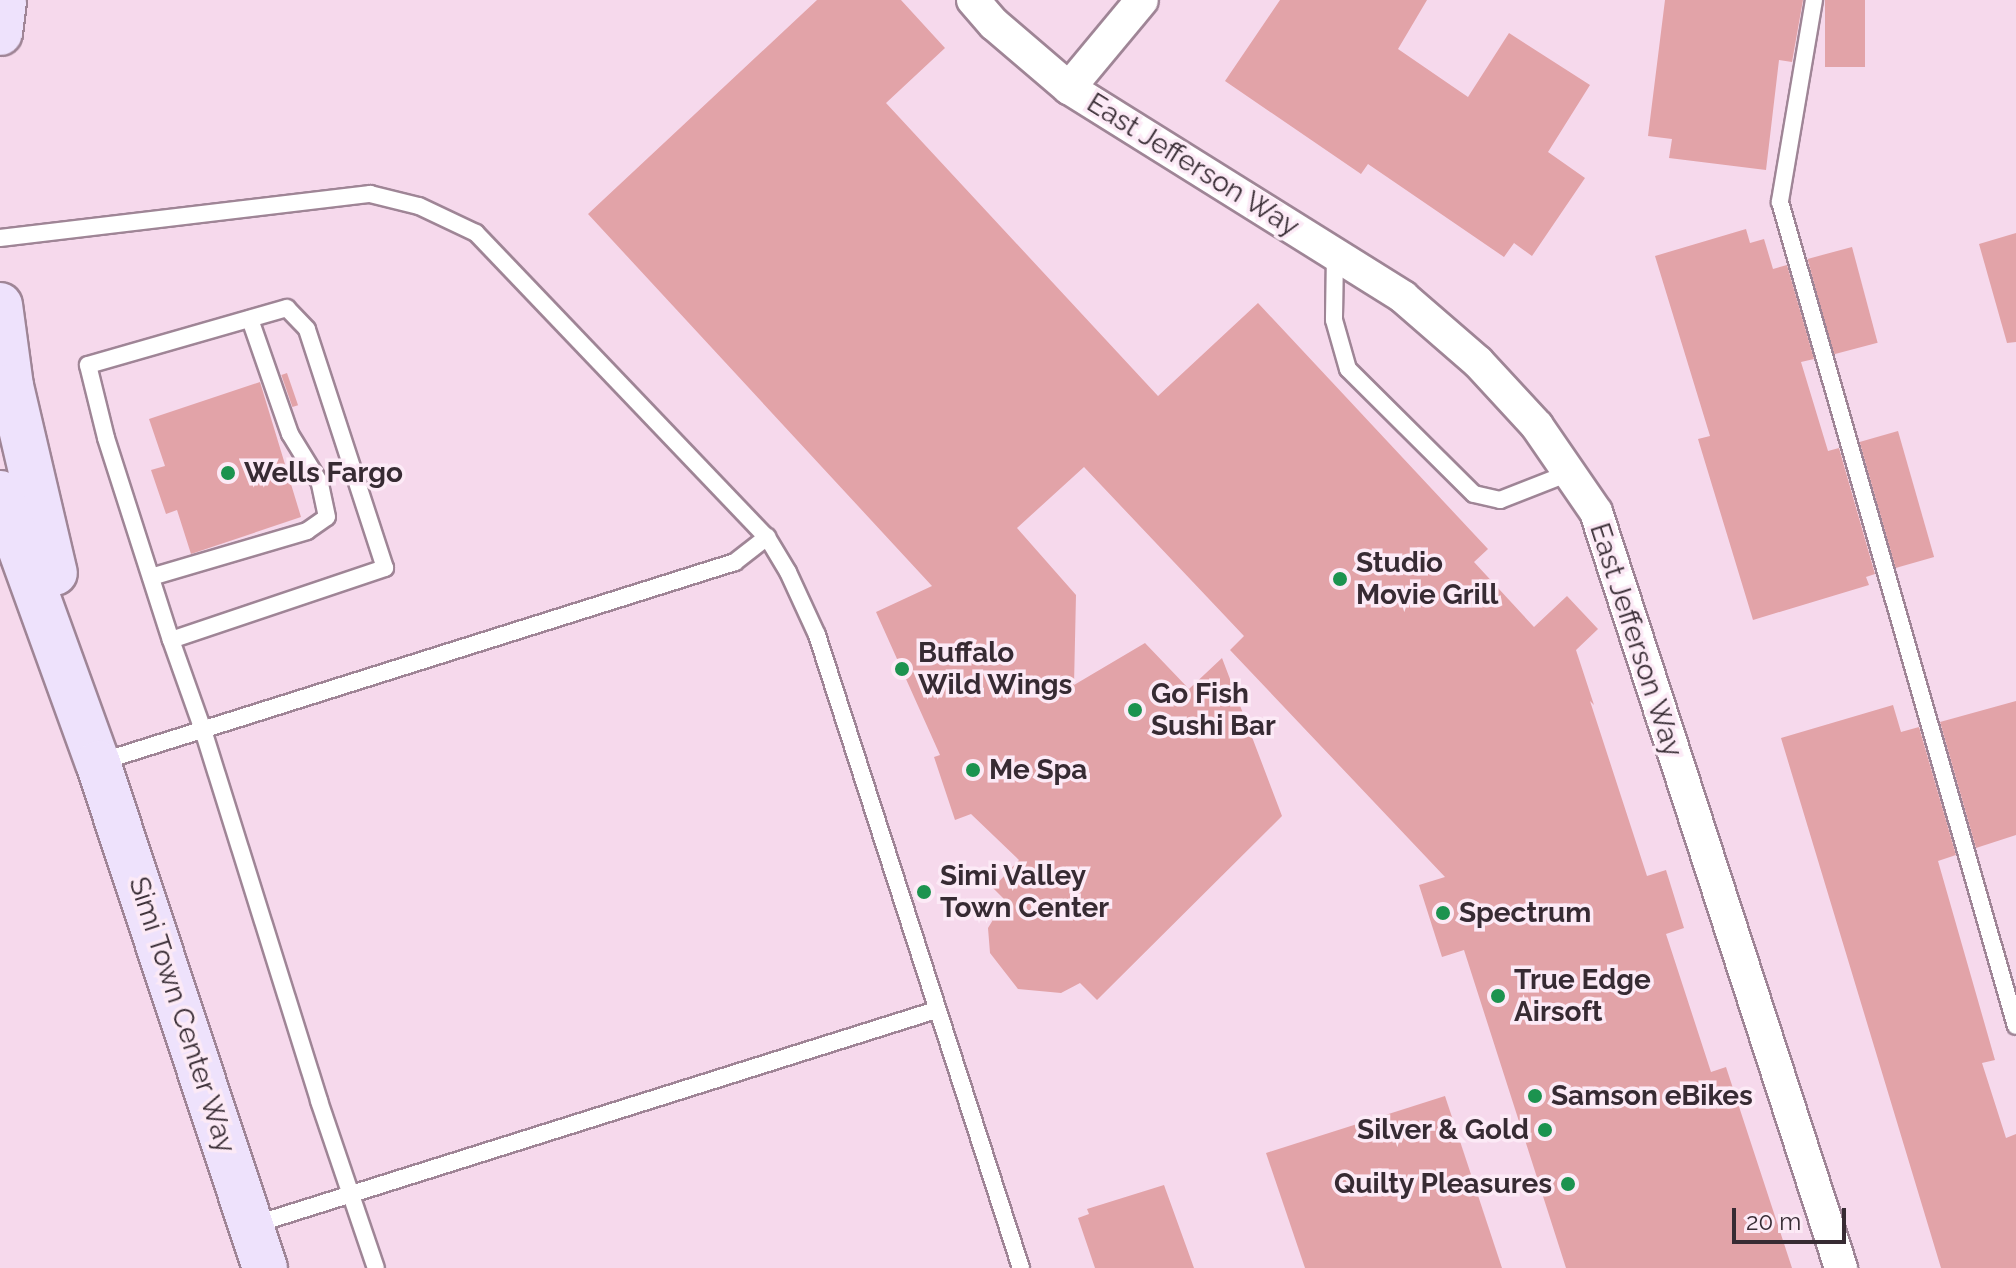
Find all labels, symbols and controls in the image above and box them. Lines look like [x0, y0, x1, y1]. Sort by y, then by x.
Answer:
street label: East Jefferson Way [1080, 86, 1306, 244]
place label: Wells Fargo [244, 456, 403, 490]
marker: Wells Fargo [219, 464, 237, 482]
street label: East Jefferson Way [1582, 518, 1690, 762]
place label: Studio Movie Grill [1356, 546, 1498, 612]
marker: Studio Movie Grill [1331, 570, 1349, 588]
place label: Buffalo Wild Wings [918, 636, 1073, 702]
marker: Buffalo Wild Wings [893, 660, 911, 678]
place label: Go Fish Sushi Bar [1151, 677, 1276, 743]
marker: Go Fish Sushi Bar [1126, 701, 1144, 719]
place label: Me Spa [989, 753, 1087, 787]
marker: Me Spa [964, 761, 982, 779]
place label: Simi Valley Town Center [940, 859, 1109, 925]
street label: Simi Town Center Way [121, 872, 243, 1158]
marker: Simi Valley Town Center [915, 883, 933, 901]
place label: Spectrum [1459, 896, 1591, 930]
marker: Spectrum [1434, 904, 1452, 922]
place label: True Edge Airsoft [1514, 963, 1651, 1029]
marker: True Edge Airsoft [1489, 987, 1507, 1005]
place label: Samson eBikes [1551, 1079, 1753, 1113]
marker: Samson eBikes [1526, 1087, 1544, 1105]
place label: Silver & Gold [1356, 1113, 1529, 1147]
marker: Silver & Gold [1536, 1121, 1554, 1139]
place label: Quilty Pleasures [1333, 1167, 1552, 1201]
marker: Quilty Pleasures [1559, 1175, 1577, 1193]
scale bar [1736, 1192, 1850, 1242]
text: 20 m [1746, 1207, 1801, 1236]

